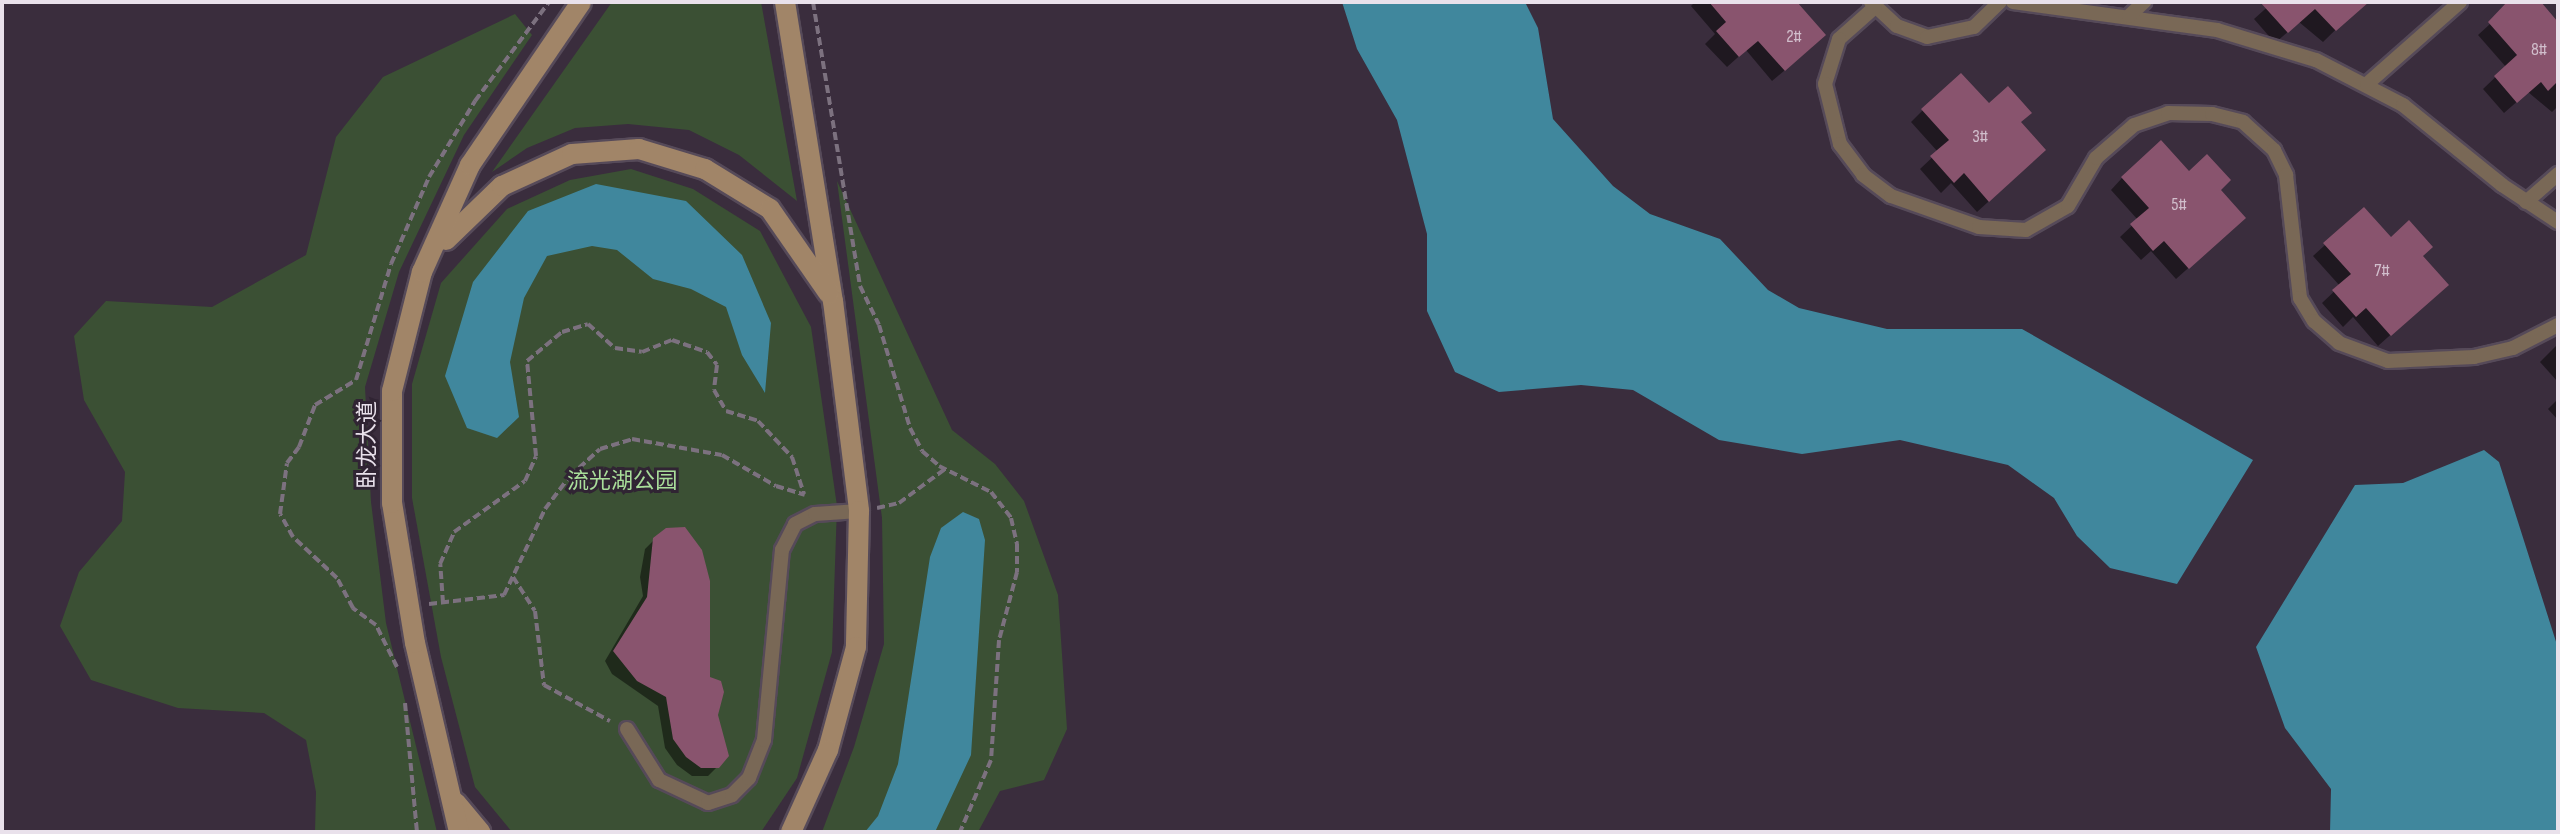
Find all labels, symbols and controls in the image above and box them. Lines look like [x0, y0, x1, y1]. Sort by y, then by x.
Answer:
house number: 2# [1786, 26, 1802, 48]
house number: 8# [2531, 39, 2547, 61]
house number: 3# [1972, 126, 1988, 148]
house number: 5# [2171, 194, 2187, 216]
house number: 7# [2374, 260, 2390, 282]
street label: 卧龙大道 [355, 401, 381, 489]
park label: 流光湖公园 [567, 469, 677, 495]

